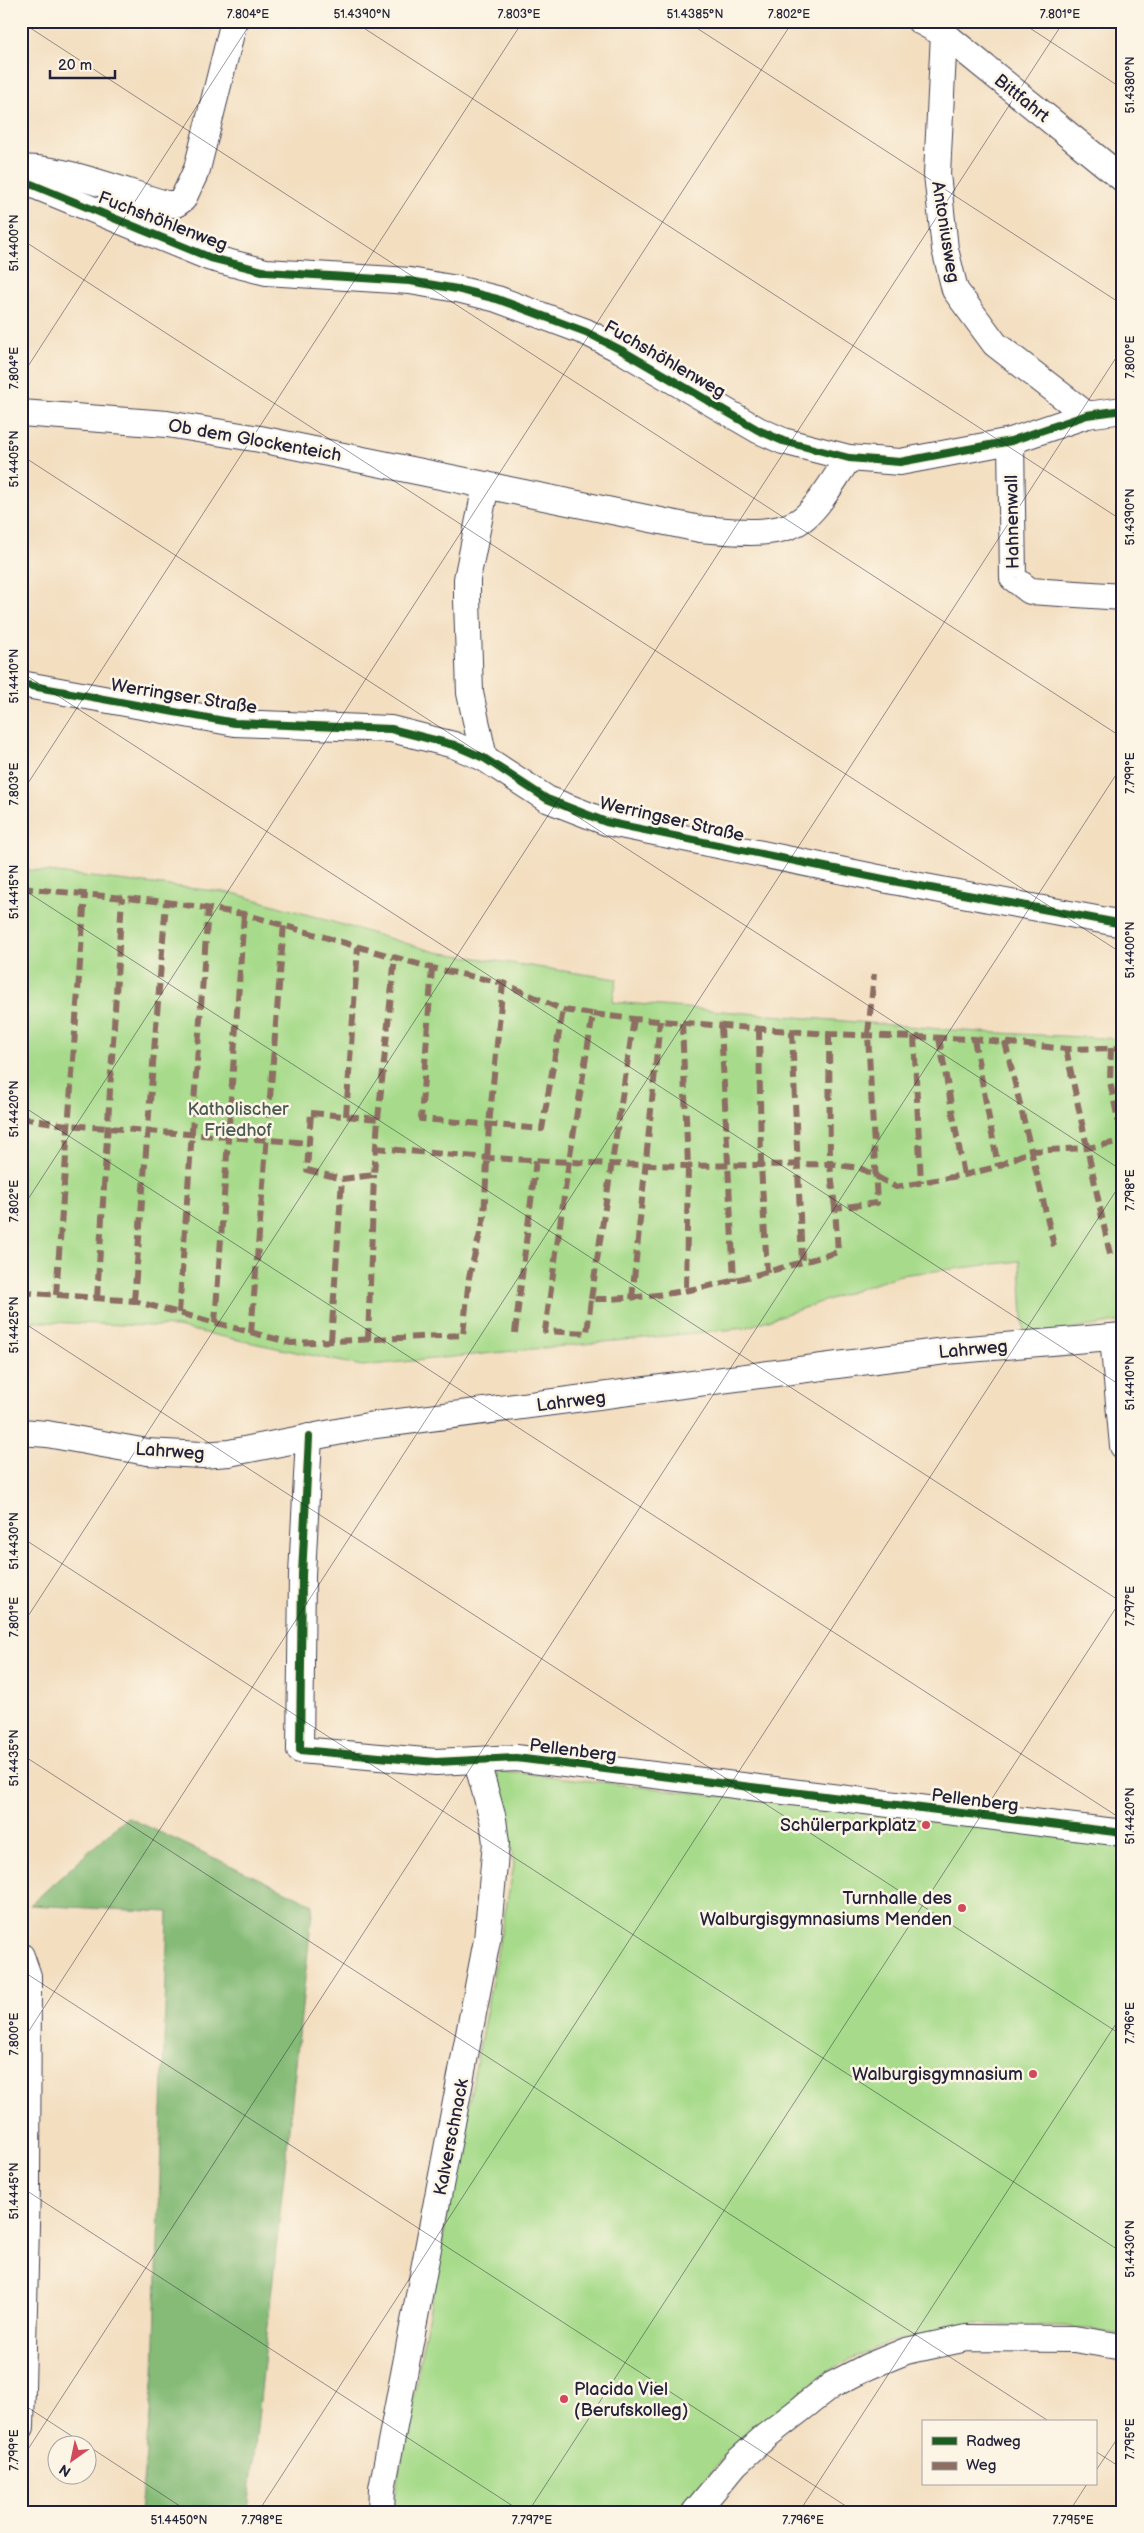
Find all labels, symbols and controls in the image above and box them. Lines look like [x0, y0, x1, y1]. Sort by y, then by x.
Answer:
text: 7.804°E [227, 7, 269, 22]
text: 51.4390°N [333, 7, 391, 22]
text: 7.803°E [498, 7, 541, 22]
text: 51.4385°N [667, 7, 723, 22]
text: 7.802°E [768, 7, 810, 22]
text: 7.801°E [1040, 7, 1080, 22]
scale bar [50, 48, 115, 80]
text: 20 m [58, 56, 92, 75]
text: 51.4380°N [1123, 56, 1138, 114]
street label: Bittfahrt [990, 70, 1054, 127]
street label: Antoniusweg [927, 180, 964, 284]
street label: Fuchshöhlenweg [95, 187, 230, 256]
text: 51.4400°N [7, 214, 22, 272]
street label: Fuchshöhlenweg [600, 316, 729, 403]
text: 7.800°E [1123, 336, 1138, 378]
text: 7.804°E [7, 347, 22, 389]
street label: Ob dem Glockenteich [167, 415, 343, 466]
text: 51.4405°N [7, 431, 22, 487]
street label: Hahnenwall [1001, 475, 1024, 569]
text: 51.4390°N [1123, 488, 1138, 546]
text: 51.4410°N [7, 649, 22, 703]
street label: Werringser Straße [109, 675, 259, 718]
text: 7.799°E [1123, 752, 1138, 794]
text: 7.803°E [7, 762, 22, 805]
street label: Werringser Straße [597, 793, 747, 846]
text: 51.4415°N [7, 865, 22, 919]
text: 51.4400°N [1123, 921, 1138, 979]
text: 51.4420°N [7, 1080, 22, 1138]
park label: Katholischer Friedhof [187, 1099, 289, 1141]
text: 7.798°E [1123, 1169, 1138, 1211]
text: 7.802°E [7, 1180, 22, 1222]
text: 51.4425°N [7, 1297, 22, 1353]
street label: Lahrweg [938, 1336, 1009, 1363]
text: 51.4410°N [1123, 1356, 1138, 1410]
street label: Lahrweg [535, 1387, 607, 1416]
street label: Lahrweg [135, 1439, 205, 1464]
text: 51.4430°N [7, 1512, 22, 1570]
text: 7.797°E [1123, 1586, 1138, 1626]
text: 7.801°E [7, 1597, 22, 1637]
text: 51.4435°N [7, 1729, 22, 1787]
street label: Pellenberg [528, 1735, 618, 1766]
street label: Pellenberg [930, 1785, 1020, 1816]
text: 51.4420°N [1123, 1787, 1138, 1845]
place label: Schülerparkplatz [780, 1815, 916, 1836]
marker: Schülerparkplatz [920, 1819, 932, 1831]
place label: Turnhalle des Walburgisgymnasiums Menden [700, 1888, 952, 1930]
marker: Turnhalle des Walburgisgymnasiums Menden [956, 1902, 968, 1914]
text: 7.796°E [1123, 2002, 1138, 2044]
text: 7.800°E [7, 2013, 22, 2055]
place label: Walburgisgymnasium [852, 2064, 1023, 2085]
marker: Walburgisgymnasium [1027, 2068, 1039, 2080]
street label: Kalverschnack [430, 2077, 473, 2197]
text: 51.4445°N [7, 2162, 22, 2220]
text: 51.4430°N [1123, 2220, 1138, 2278]
place label: Placida Viel (Berufskolleg) [574, 2379, 688, 2421]
marker: Placida Viel (Berufskolleg) [558, 2393, 570, 2405]
text: 7.795°E [1123, 2418, 1138, 2460]
legend [922, 2420, 1096, 2486]
text: 7.799°E [7, 2429, 22, 2471]
text: Radweg [966, 2432, 1021, 2451]
north arrow [48, 2436, 98, 2486]
text: Weg [966, 2456, 996, 2475]
text: N [56, 2460, 74, 2480]
text: 51.4450°N [151, 2513, 208, 2528]
text: 7.798°E [241, 2513, 283, 2528]
text: 7.797°E [512, 2513, 552, 2528]
text: 7.796°E [782, 2513, 824, 2528]
text: 7.795°E [1052, 2513, 1094, 2528]

